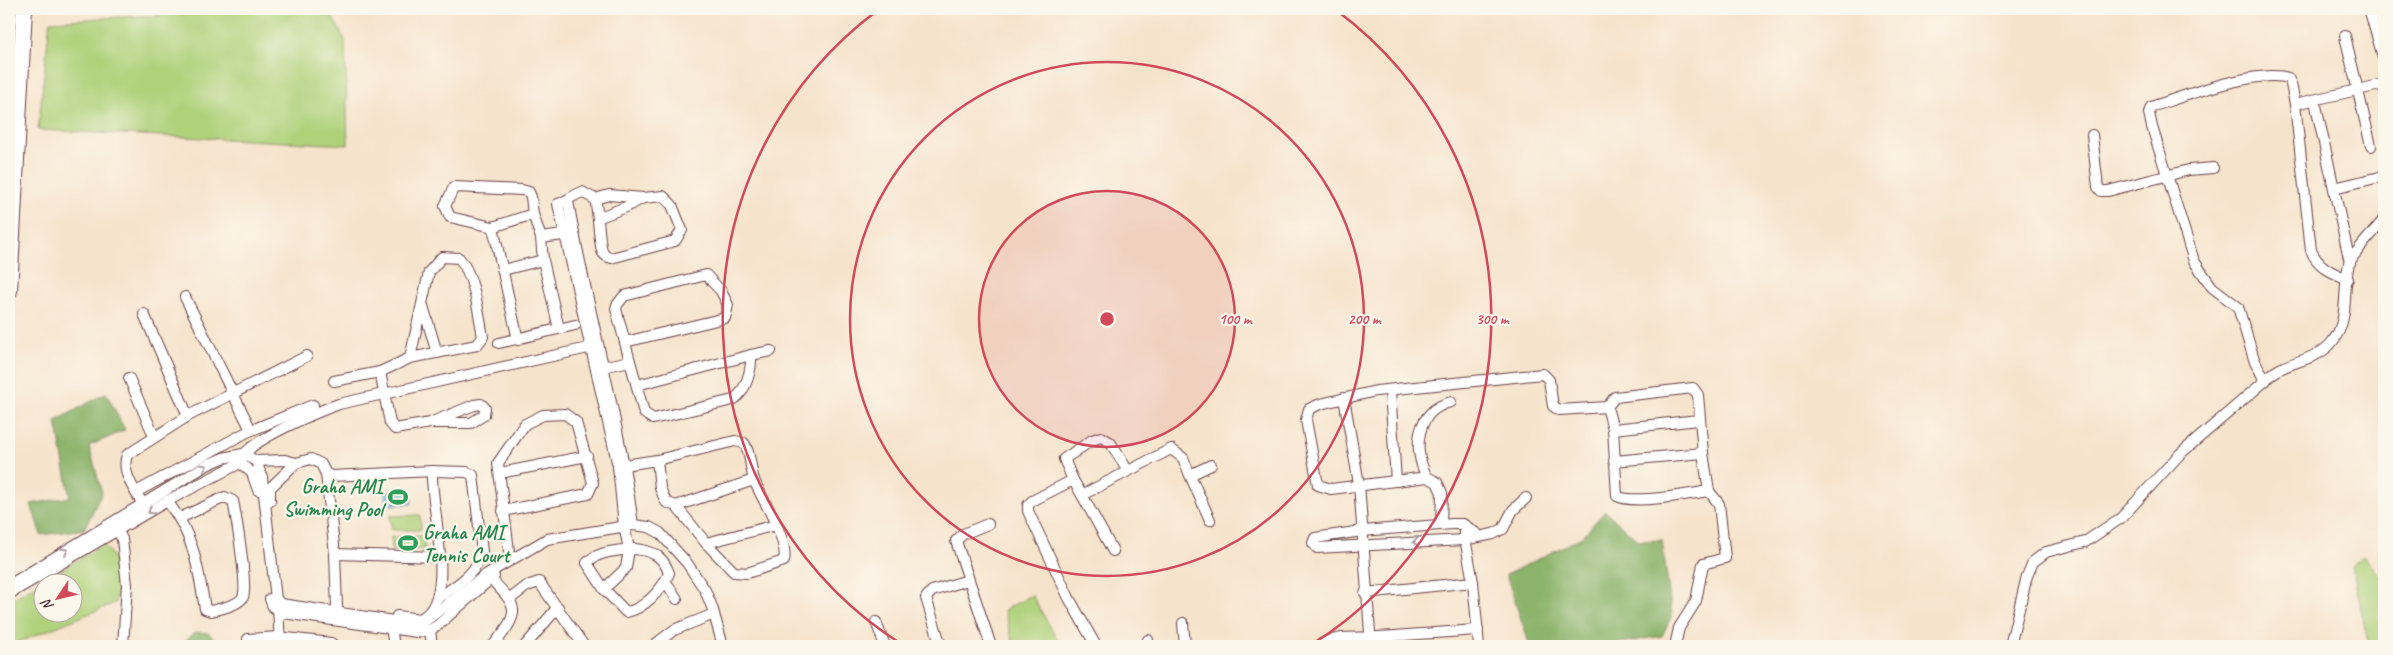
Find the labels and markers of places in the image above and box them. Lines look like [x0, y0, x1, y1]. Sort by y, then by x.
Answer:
centre of rings [1098, 310, 1116, 328]
place label: Graha AMI Swimming Pool [284, 474, 387, 522]
sports icon: Graha AMI Swimming Pool [387, 486, 409, 508]
place label: Graha AMI Tennis Court [423, 520, 512, 568]
sports icon: Graha AMI Tennis Court [397, 532, 419, 554]

